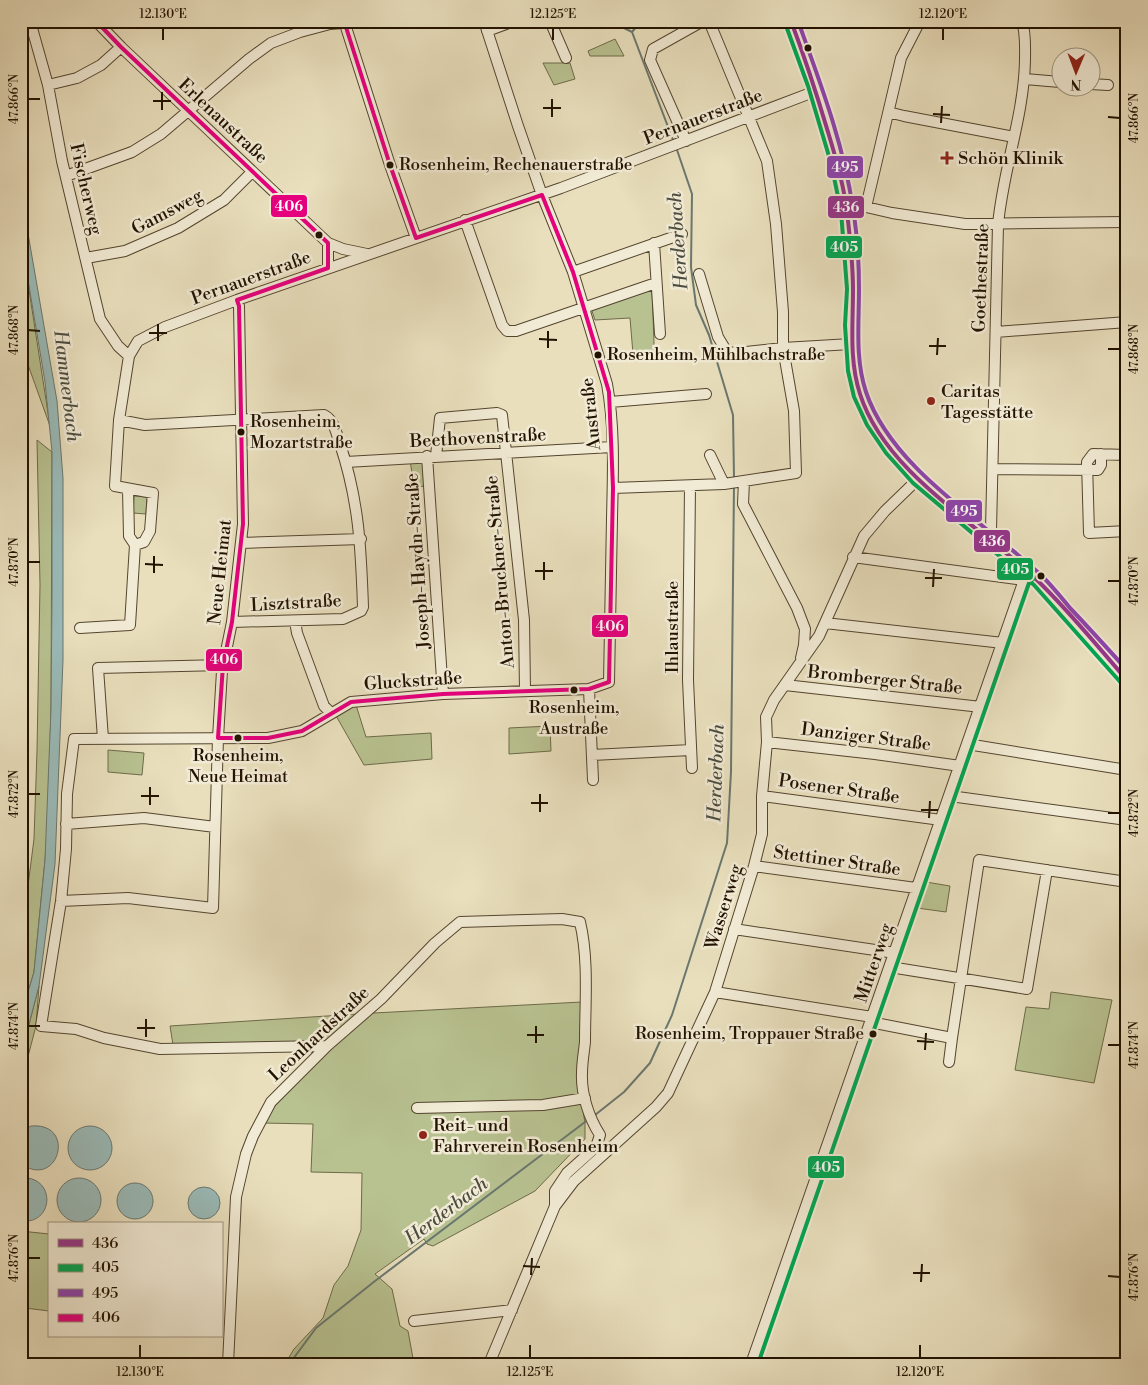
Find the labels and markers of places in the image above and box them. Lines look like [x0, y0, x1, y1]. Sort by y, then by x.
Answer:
unlabelled marker [803, 43, 813, 53]
place label: Schön Klinik [958, 147, 1065, 170]
marker: Schön Klinik [940, 151, 954, 165]
place label: Rosenheim, Rechenauerstraße [399, 154, 632, 176]
marker: Rosenheim, Rechenauerstraße [385, 160, 395, 170]
unlabelled marker [314, 230, 324, 240]
place label: Rosenheim, Mühlbachstraße [607, 344, 825, 366]
marker: Rosenheim, Mühlbachstraße [593, 350, 603, 360]
place label: Caritas Tagesstätte [941, 380, 1033, 424]
marker: Caritas Tagesstätte [925, 395, 937, 407]
place label: Rosenheim, Mozartstraße [250, 411, 353, 454]
marker: Rosenheim, Mozartstraße [236, 427, 246, 437]
unlabelled marker [1036, 571, 1046, 581]
marker: Rosenheim, Austraße [569, 685, 579, 695]
place label: Rosenheim, Austraße [529, 697, 619, 740]
marker: Rosenheim, Neue Heimat [233, 733, 243, 743]
place label: Rosenheim, Neue Heimat [188, 745, 288, 788]
place label: Rosenheim, Troppauer Straße [635, 1023, 864, 1045]
marker: Rosenheim, Troppauer Straße [868, 1029, 878, 1039]
place label: Reit- und Fahrverein Rosenheim [433, 1114, 619, 1158]
marker: Reit- und Fahrverein Rosenheim [417, 1129, 429, 1141]

